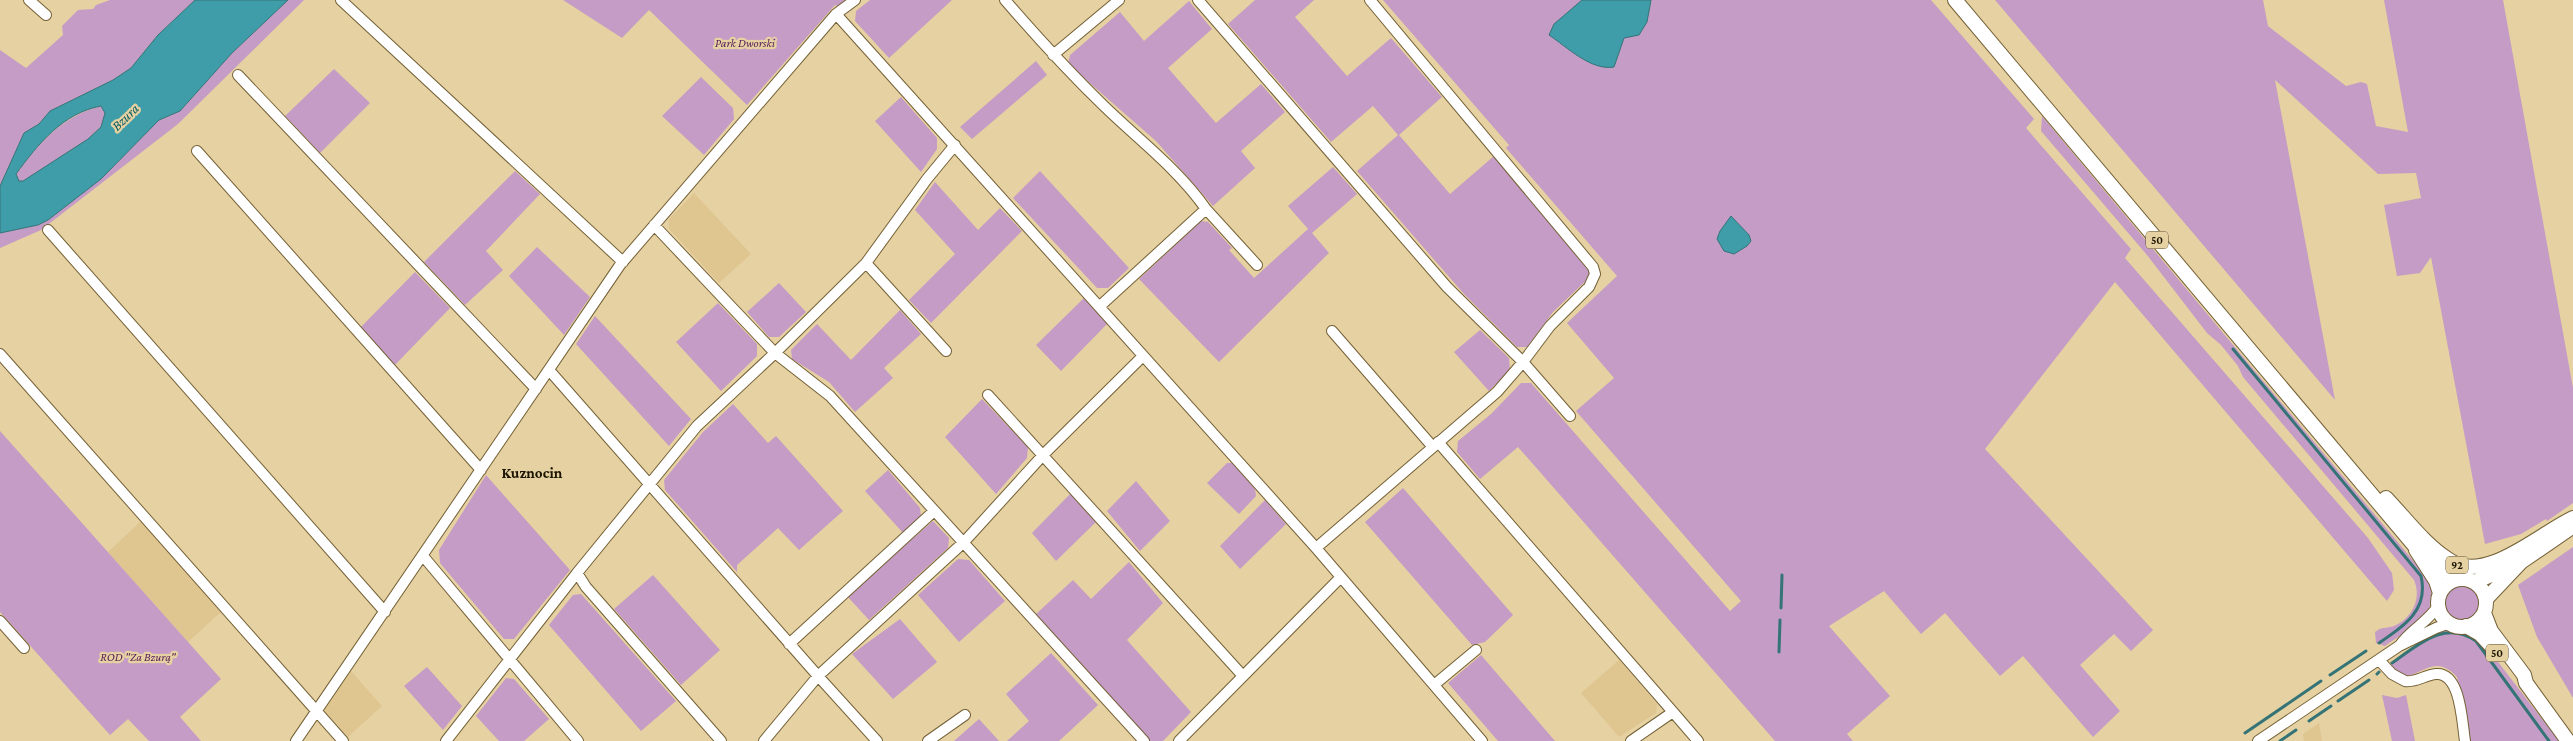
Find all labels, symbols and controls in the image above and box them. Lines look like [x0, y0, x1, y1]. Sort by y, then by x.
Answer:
park label: Park Dworski [715, 36, 776, 50]
water label: Bzura [108, 100, 142, 134]
road number: 50 [2146, 232, 2168, 248]
district label: Kuznocin [502, 465, 563, 481]
road number: 92 [2446, 556, 2468, 574]
road number: 50 [2486, 644, 2508, 661]
park label: ROD "Za Bzurą" [100, 650, 177, 664]

